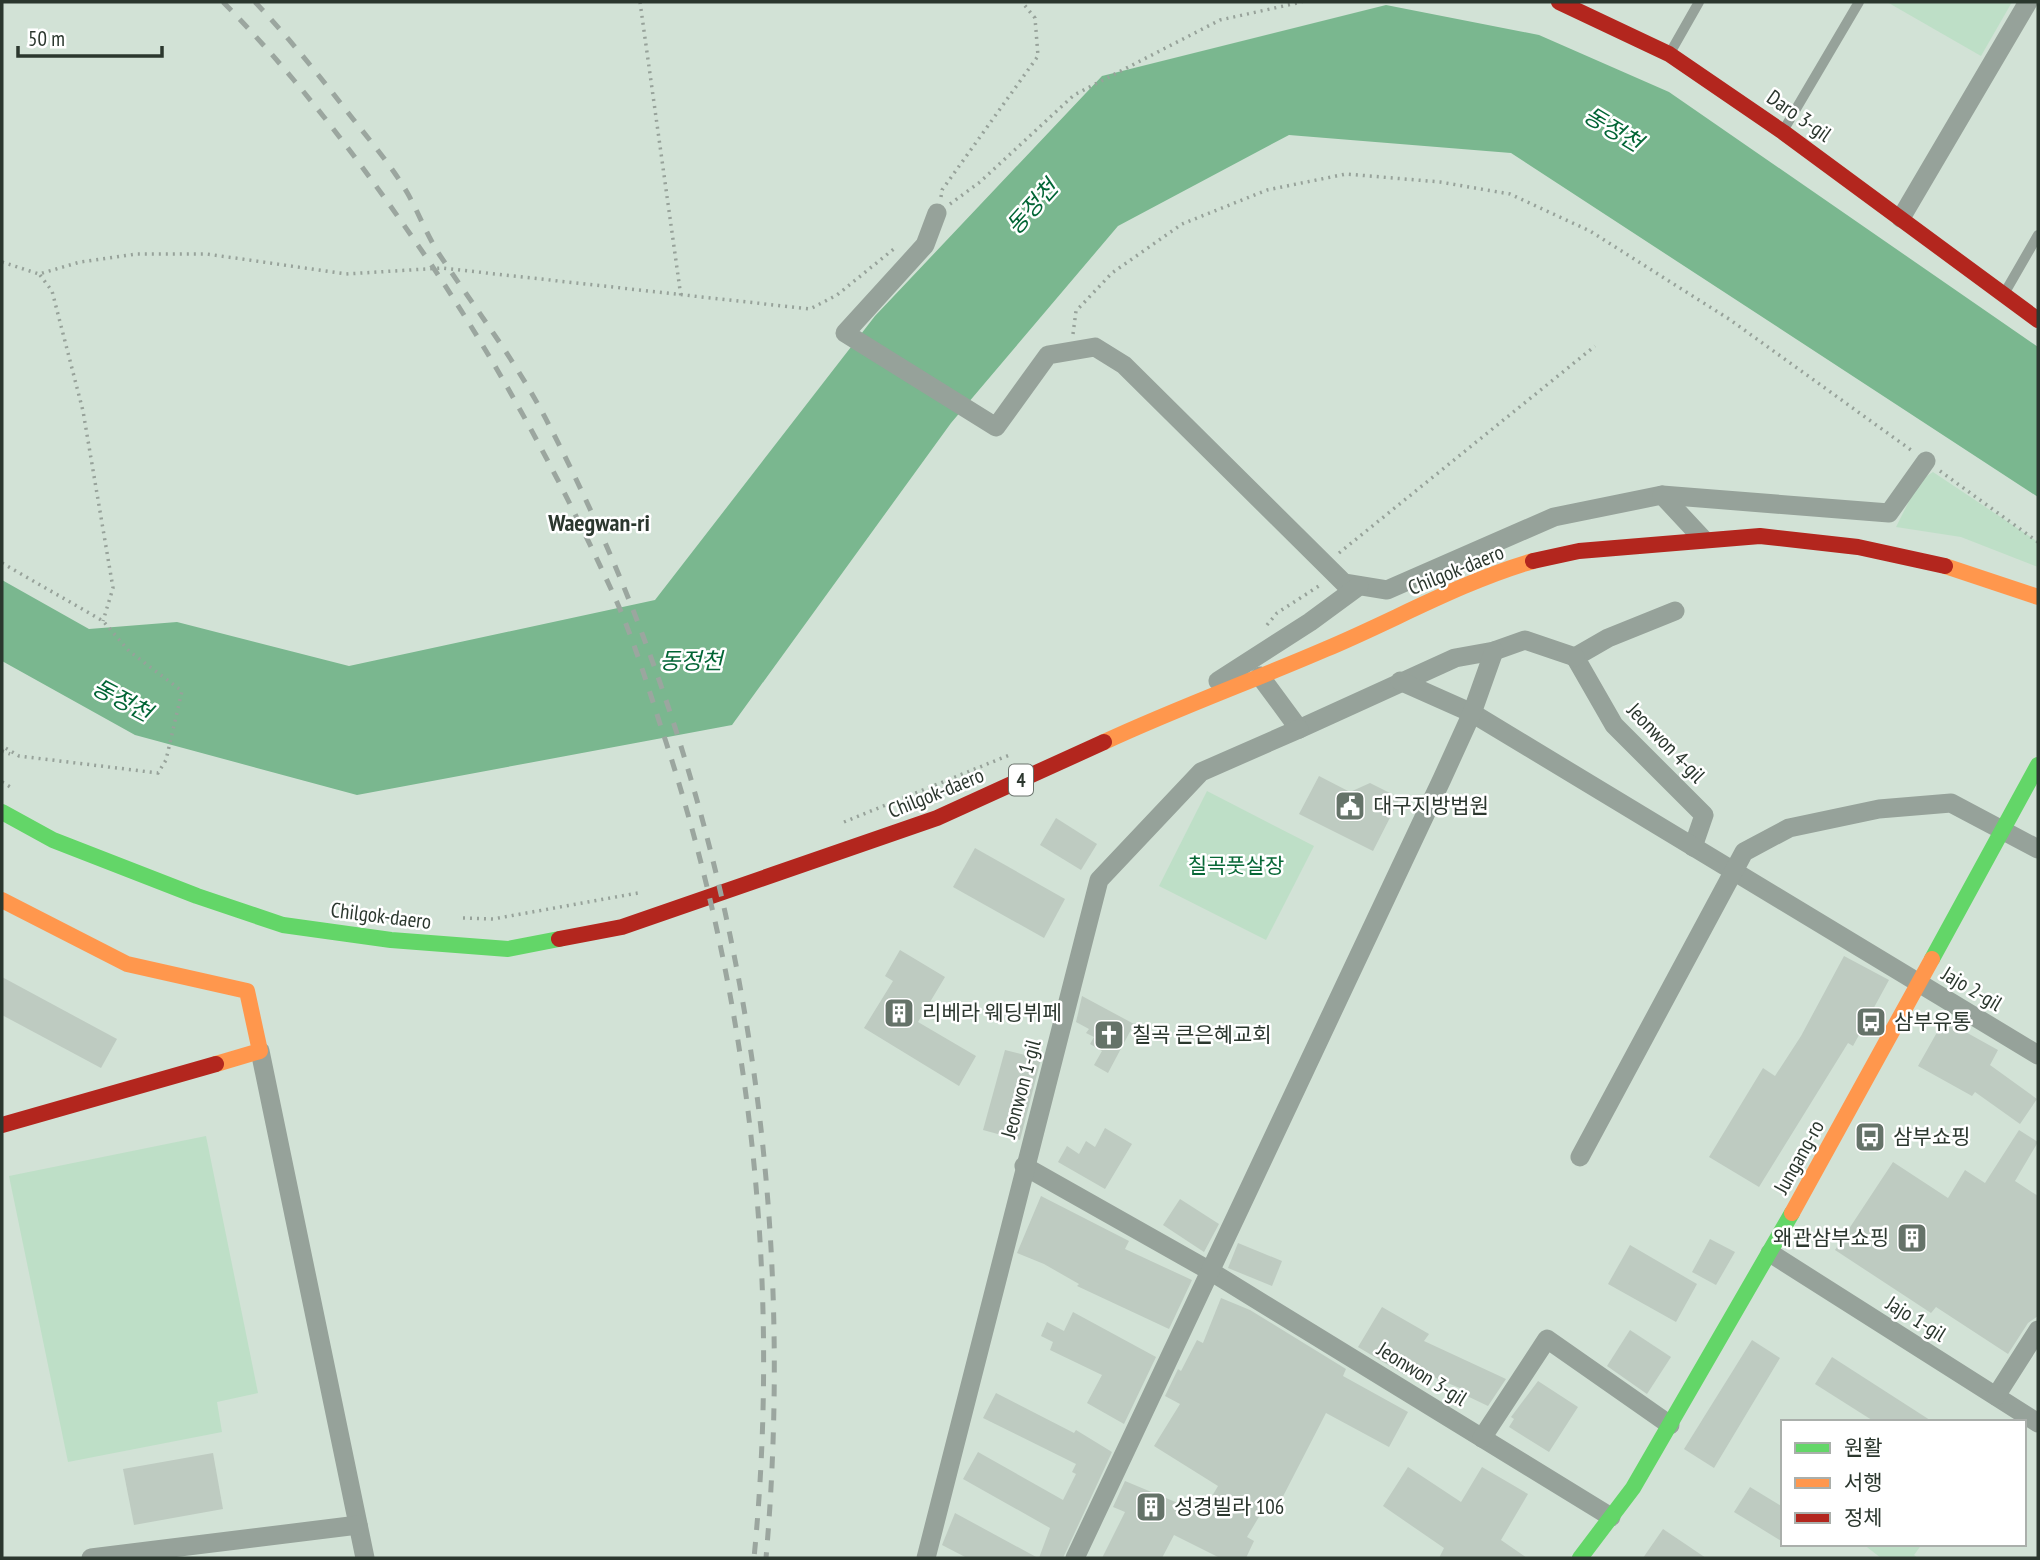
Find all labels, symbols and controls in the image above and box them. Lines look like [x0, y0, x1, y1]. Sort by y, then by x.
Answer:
scale bar [18, 14, 161, 58]
text: 50 m [28, 25, 65, 52]
street label: Daro 3-gil [1762, 84, 1837, 148]
water label: 동정천 [1579, 100, 1650, 159]
water label: 동정천 [1000, 171, 1066, 240]
district label: Waegwan-ri [547, 507, 650, 538]
street label: Chilgok-daero [1404, 538, 1508, 601]
water label: 동정천 [659, 646, 726, 675]
water label: 동정천 [87, 672, 160, 729]
street label: Jeonwon 4-gil [1621, 696, 1711, 788]
street label: Chilgok-daero [884, 761, 988, 824]
road number: 4 [1009, 764, 1033, 796]
public building icon: 대구지방법원 [1333, 789, 1367, 823]
place label: 대구지방법원 [1373, 792, 1489, 819]
park label: 칠곡풋살장 [1188, 852, 1284, 879]
street label: Chilgok-daero [329, 896, 433, 935]
street label: Jajo 2-gil [1936, 960, 2007, 1017]
building icon: 리베라 웨딩뷔페 [882, 996, 916, 1030]
place label: 리베라 웨딩뷔페 [922, 999, 1062, 1026]
bus stop icon: 삼부유통 [1854, 1005, 1888, 1039]
place label: 삼부유통 [1894, 1008, 1971, 1035]
church icon: 칠곡 큰은혜교회 [1092, 1018, 1126, 1052]
place label: 칠곡 큰은혜교회 [1132, 1021, 1272, 1048]
street label: Jeonwon 1-gil [994, 1037, 1047, 1142]
street label: Jungang-ro [1767, 1115, 1830, 1199]
bus stop icon: 삼부쇼핑 [1853, 1120, 1887, 1154]
place label: 삼부쇼핑 [1893, 1123, 1970, 1150]
building icon: 왜관삼부쇼핑 [1895, 1221, 1929, 1255]
place label: 왜관삼부쇼핑 [1773, 1224, 1889, 1251]
street label: Jajo 1-gil [1880, 1289, 1951, 1347]
street label: Jeonwon 3-gil [1371, 1335, 1472, 1412]
legend [1781, 1420, 2026, 1546]
text: 원활 [1844, 1434, 1883, 1461]
text: 서행 [1844, 1469, 1883, 1496]
building icon: 성경빌라 106 [1134, 1490, 1168, 1524]
place label: 성경빌라 106 [1174, 1493, 1284, 1520]
text: 정체 [1844, 1504, 1883, 1531]

